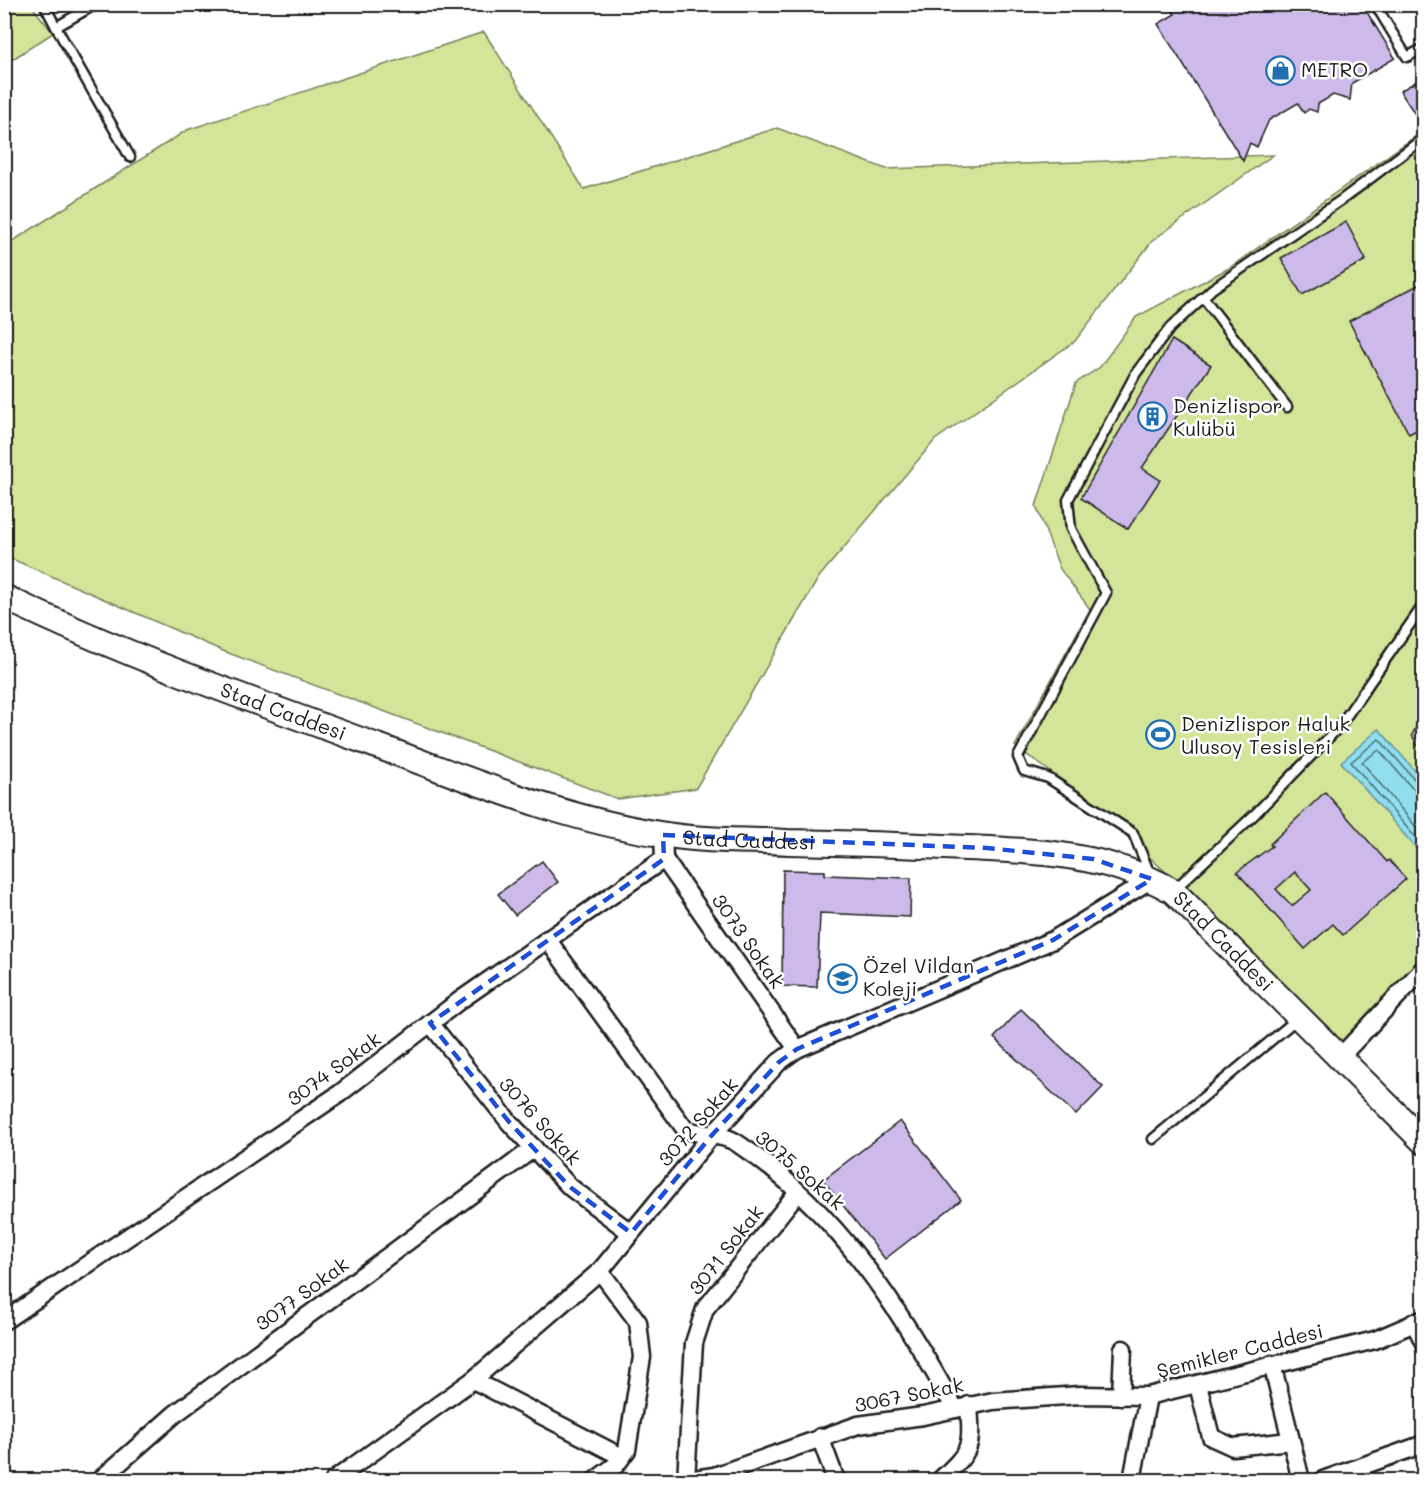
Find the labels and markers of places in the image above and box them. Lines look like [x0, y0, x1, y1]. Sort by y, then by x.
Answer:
shop icon: METRO [1264, 54, 1296, 86]
place label: METRO [1301, 56, 1368, 82]
place label: Denizlispor Kulübü [1173, 392, 1283, 441]
building icon: Denizlispor Kulübü [1136, 401, 1168, 433]
place label: Denizlispor Haluk Ulusoy Tesisleri [1181, 710, 1350, 759]
sports icon: Denizlispor Haluk Ulusoy Tesisleri [1144, 719, 1176, 751]
place label: Özel Vildan Koleji [863, 952, 974, 1001]
school or university icon: Özel Vildan Koleji [826, 962, 858, 994]

